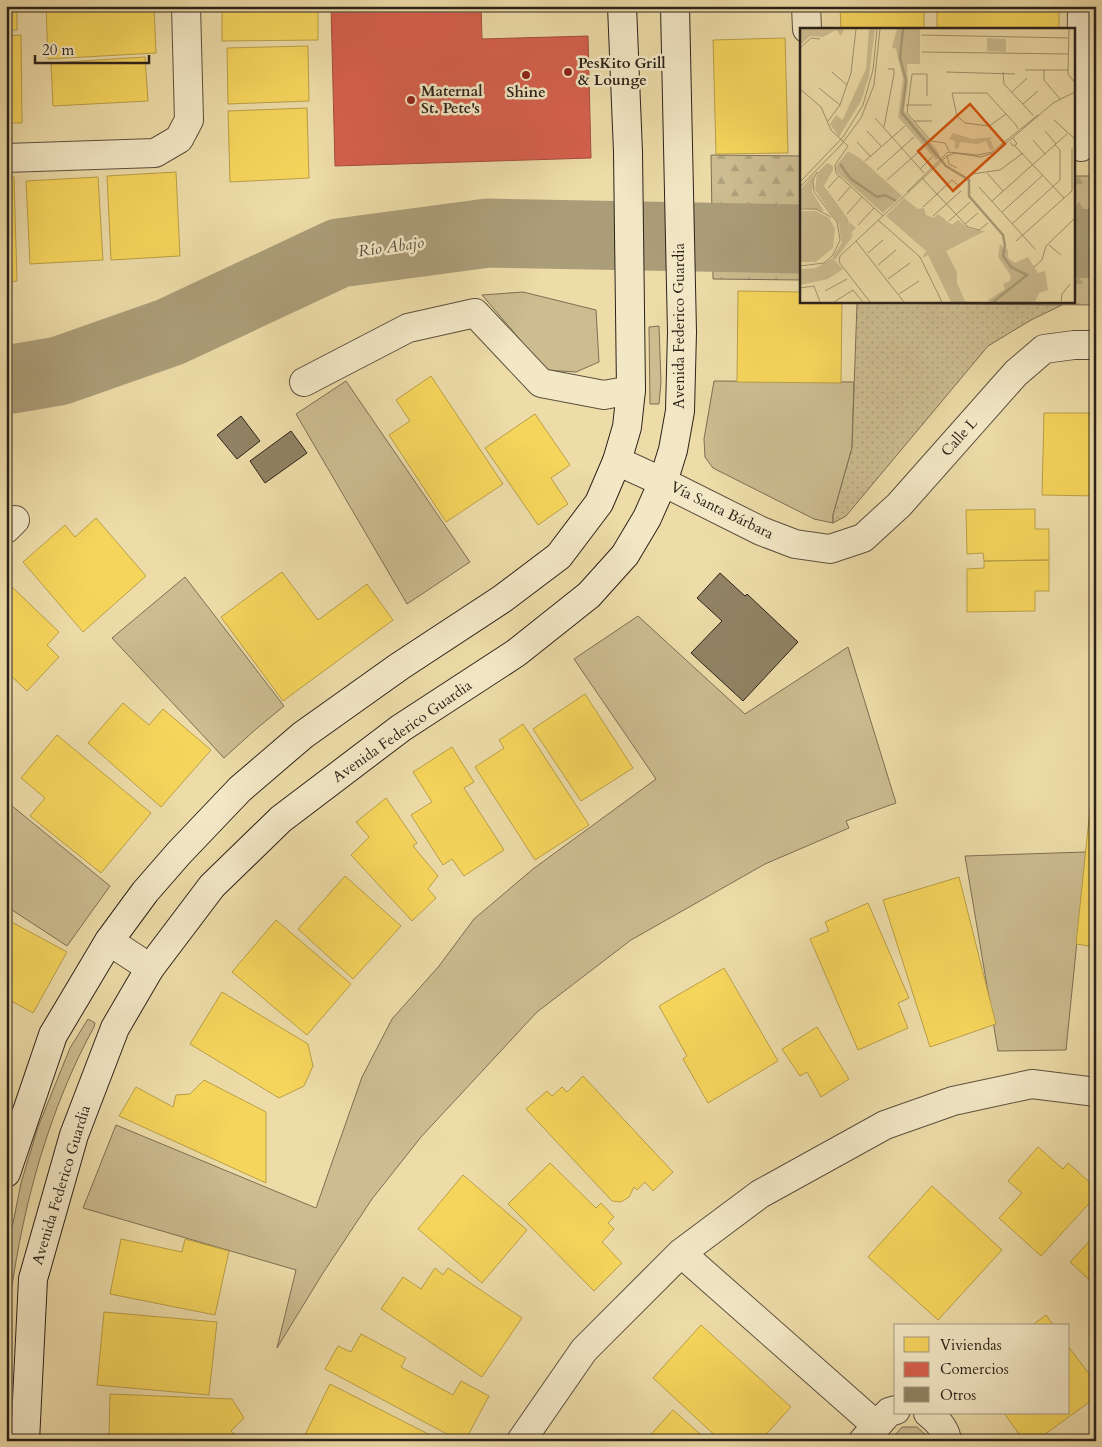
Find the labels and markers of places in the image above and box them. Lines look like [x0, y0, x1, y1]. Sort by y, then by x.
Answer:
place label: PesKito Grill & Lounge [578, 53, 666, 90]
marker: PesKito Grill & Lounge [562, 66, 574, 78]
marker: Shine [520, 69, 532, 81]
place label: Maternal St. Pete's [421, 81, 483, 118]
place label: Shine [506, 82, 546, 102]
marker: Maternal St. Pete's [405, 94, 417, 106]

